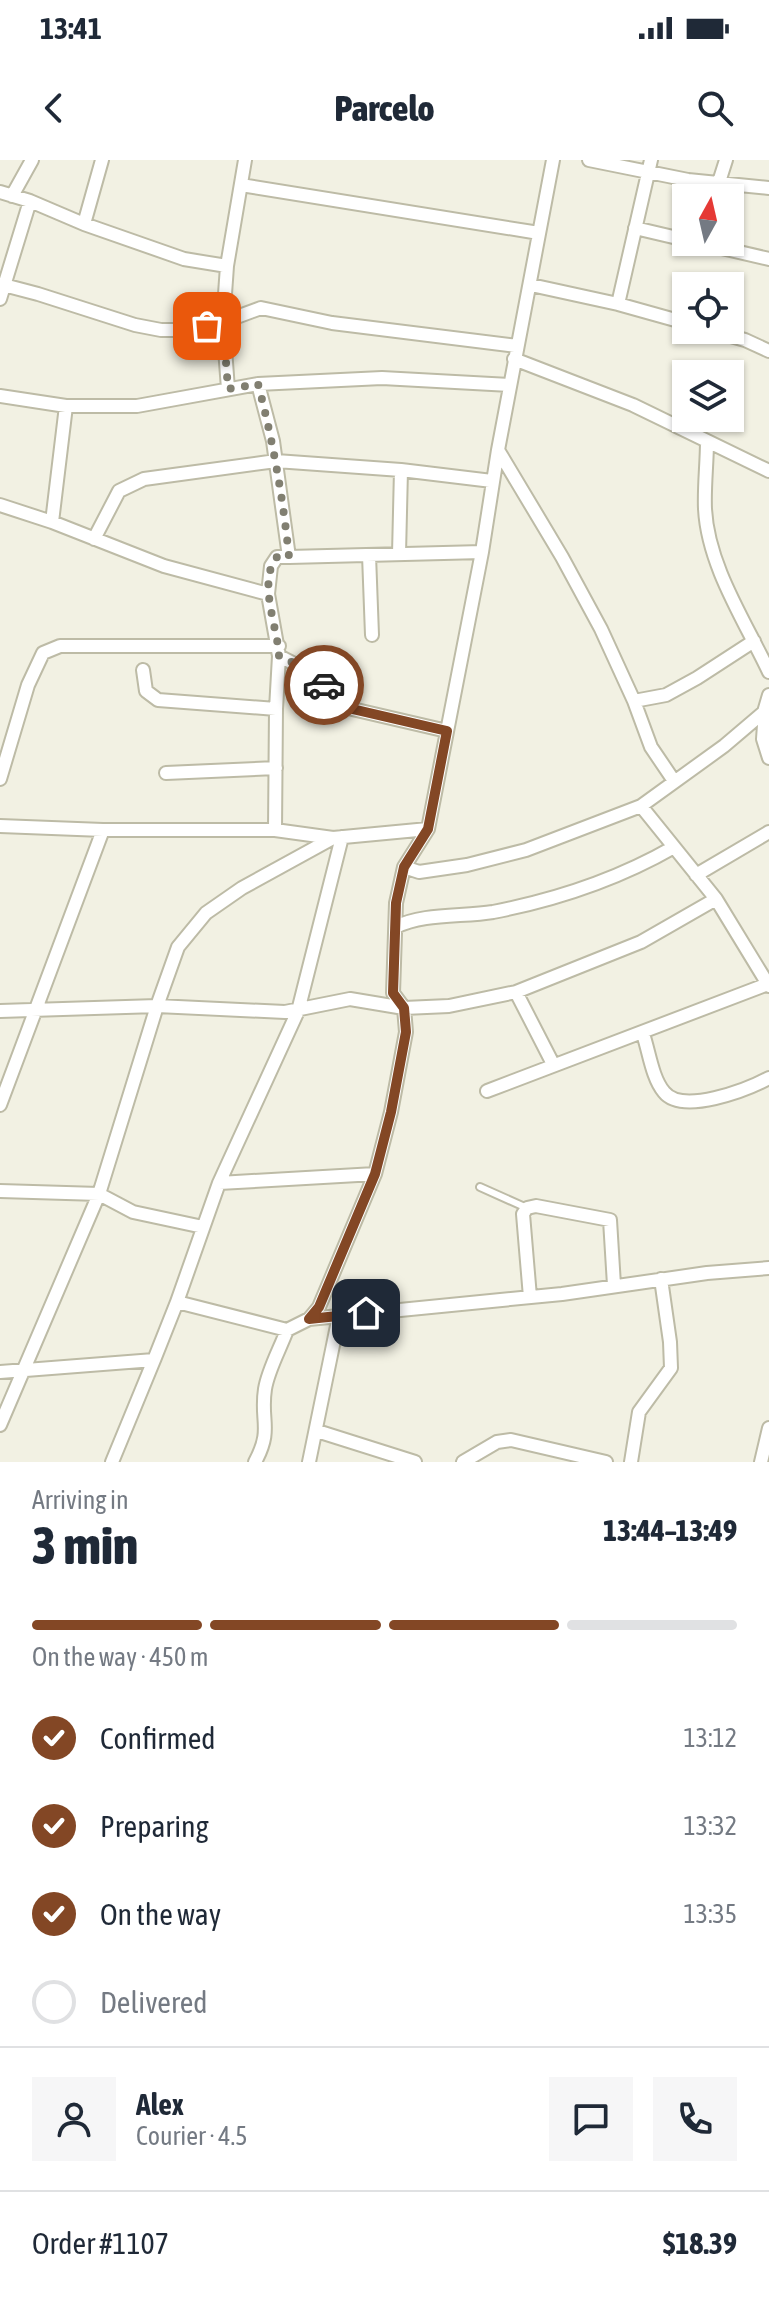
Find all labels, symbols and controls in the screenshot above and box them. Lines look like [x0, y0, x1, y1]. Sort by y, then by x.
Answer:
text: 13:41 [40, 11, 102, 45]
icon: back [32, 86, 76, 130]
icon: search [693, 86, 737, 130]
text: Parcelo [334, 87, 435, 129]
north arrow [672, 184, 744, 256]
map controls [672, 184, 744, 432]
button: locate [672, 272, 744, 344]
pin [173, 292, 241, 360]
icon: bag [185, 304, 229, 348]
button: layers [672, 360, 744, 432]
courier [284, 645, 364, 725]
icon: car [302, 663, 346, 707]
pin [332, 1279, 400, 1347]
icon: home [344, 1291, 388, 1335]
text: Arriving in [32, 1485, 129, 1515]
text: 13:44–13:49 [603, 1513, 737, 1547]
text: 3 min [32, 1515, 138, 1575]
text: On the way · 450 m [32, 1642, 209, 1672]
icon: check [32, 1716, 76, 1760]
text: Confirmed [100, 1721, 215, 1755]
text: 13:12 [683, 1723, 737, 1753]
icon: check [32, 1804, 76, 1848]
text: Preparing [100, 1809, 209, 1843]
text: 13:32 [683, 1811, 737, 1841]
icon: check [32, 1892, 76, 1936]
text: On the way [100, 1897, 221, 1931]
text: 13:35 [683, 1899, 737, 1929]
text: Delivered [100, 1985, 208, 2019]
button: person [32, 2077, 116, 2161]
button: chat [549, 2077, 633, 2161]
button: phone [653, 2077, 737, 2161]
text: Alex [136, 2087, 184, 2121]
text: Courier · 4.5 [136, 2121, 247, 2151]
text: Order #1107 [32, 2226, 169, 2260]
text: $18.39 [663, 2226, 737, 2260]

